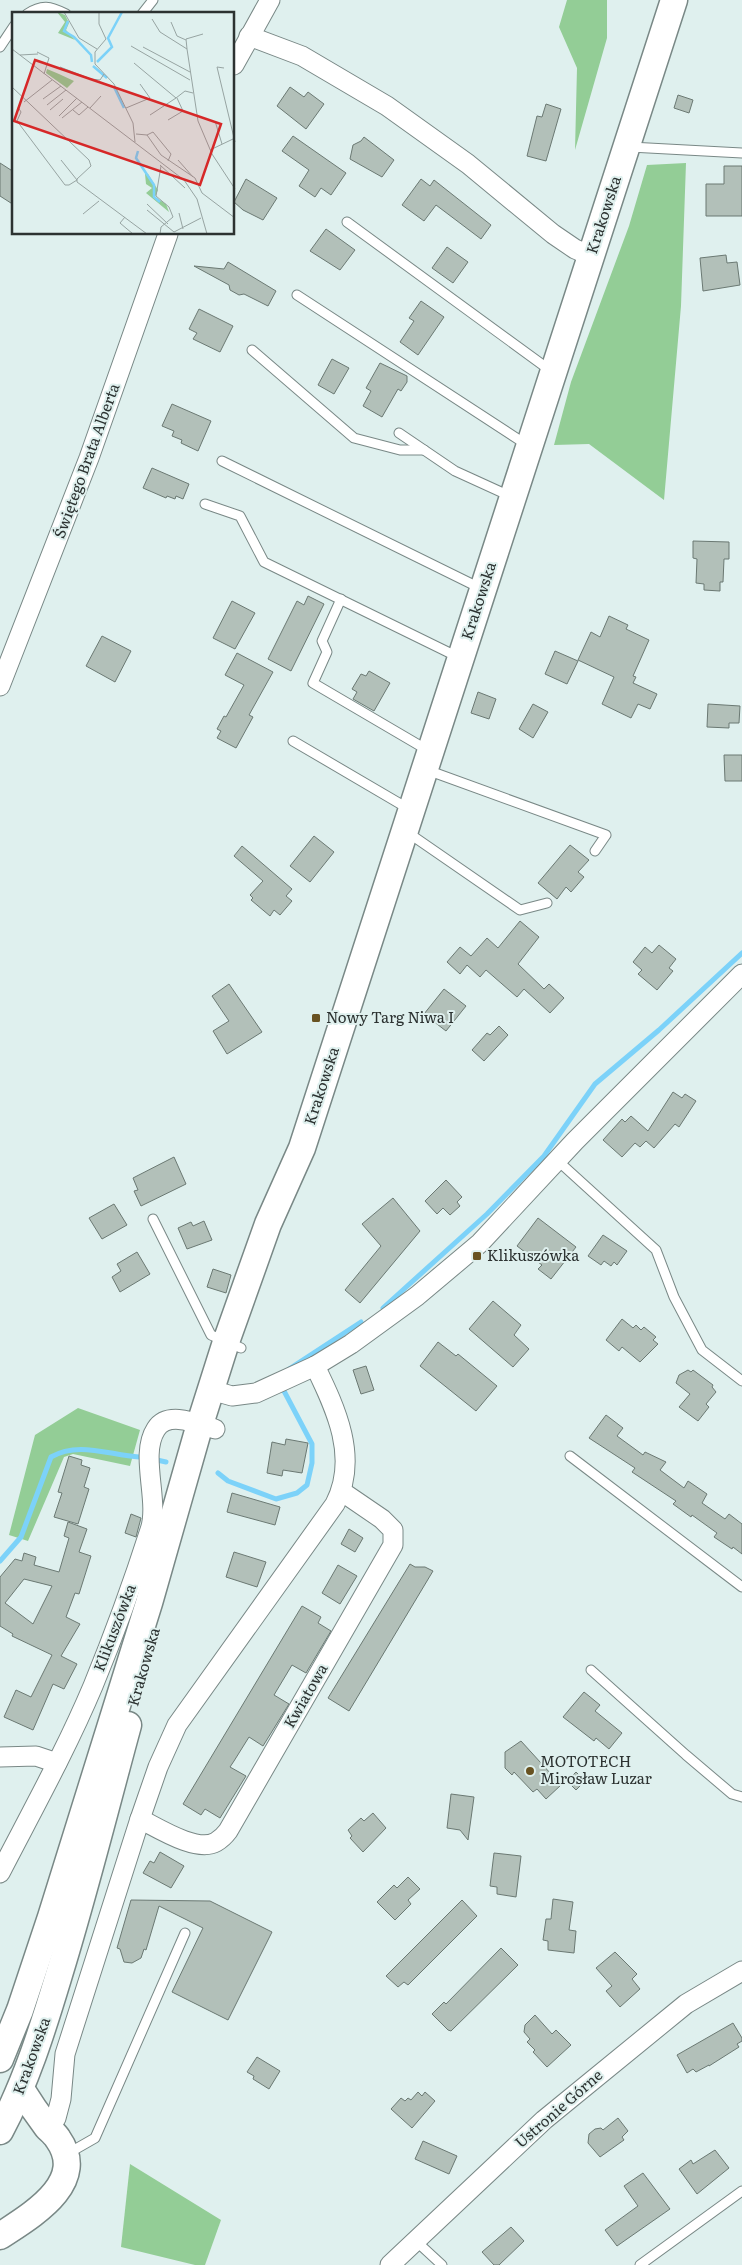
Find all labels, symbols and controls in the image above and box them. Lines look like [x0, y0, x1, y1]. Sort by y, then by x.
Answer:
inset map [12, 12, 235, 235]
street label: Krakowska [579, 172, 626, 257]
street label: Świętego Brata Alberta [47, 379, 125, 541]
street label: Krakowska [454, 558, 501, 643]
place label: Nowy Targ Niwa I [326, 1005, 454, 1028]
marker: Nowy Targ Niwa I [310, 1012, 322, 1024]
street label: Krakowska [297, 1043, 344, 1128]
place label: Klikuszówka [487, 1243, 580, 1266]
marker: Klikuszówka [471, 1250, 483, 1262]
street label: Klikuszówka [86, 1579, 141, 1675]
street label: Krakowska [120, 1624, 165, 1709]
street label: Kwiatowa [277, 1658, 333, 1732]
place label: MOTOTECH Mirosław Luzar [540, 1749, 652, 1789]
marker: MOTOTECH Mirosław Luzar [524, 1765, 536, 1777]
street label: Krakowska [6, 2013, 56, 2097]
street label: Ustronie Górne [509, 2063, 607, 2153]

